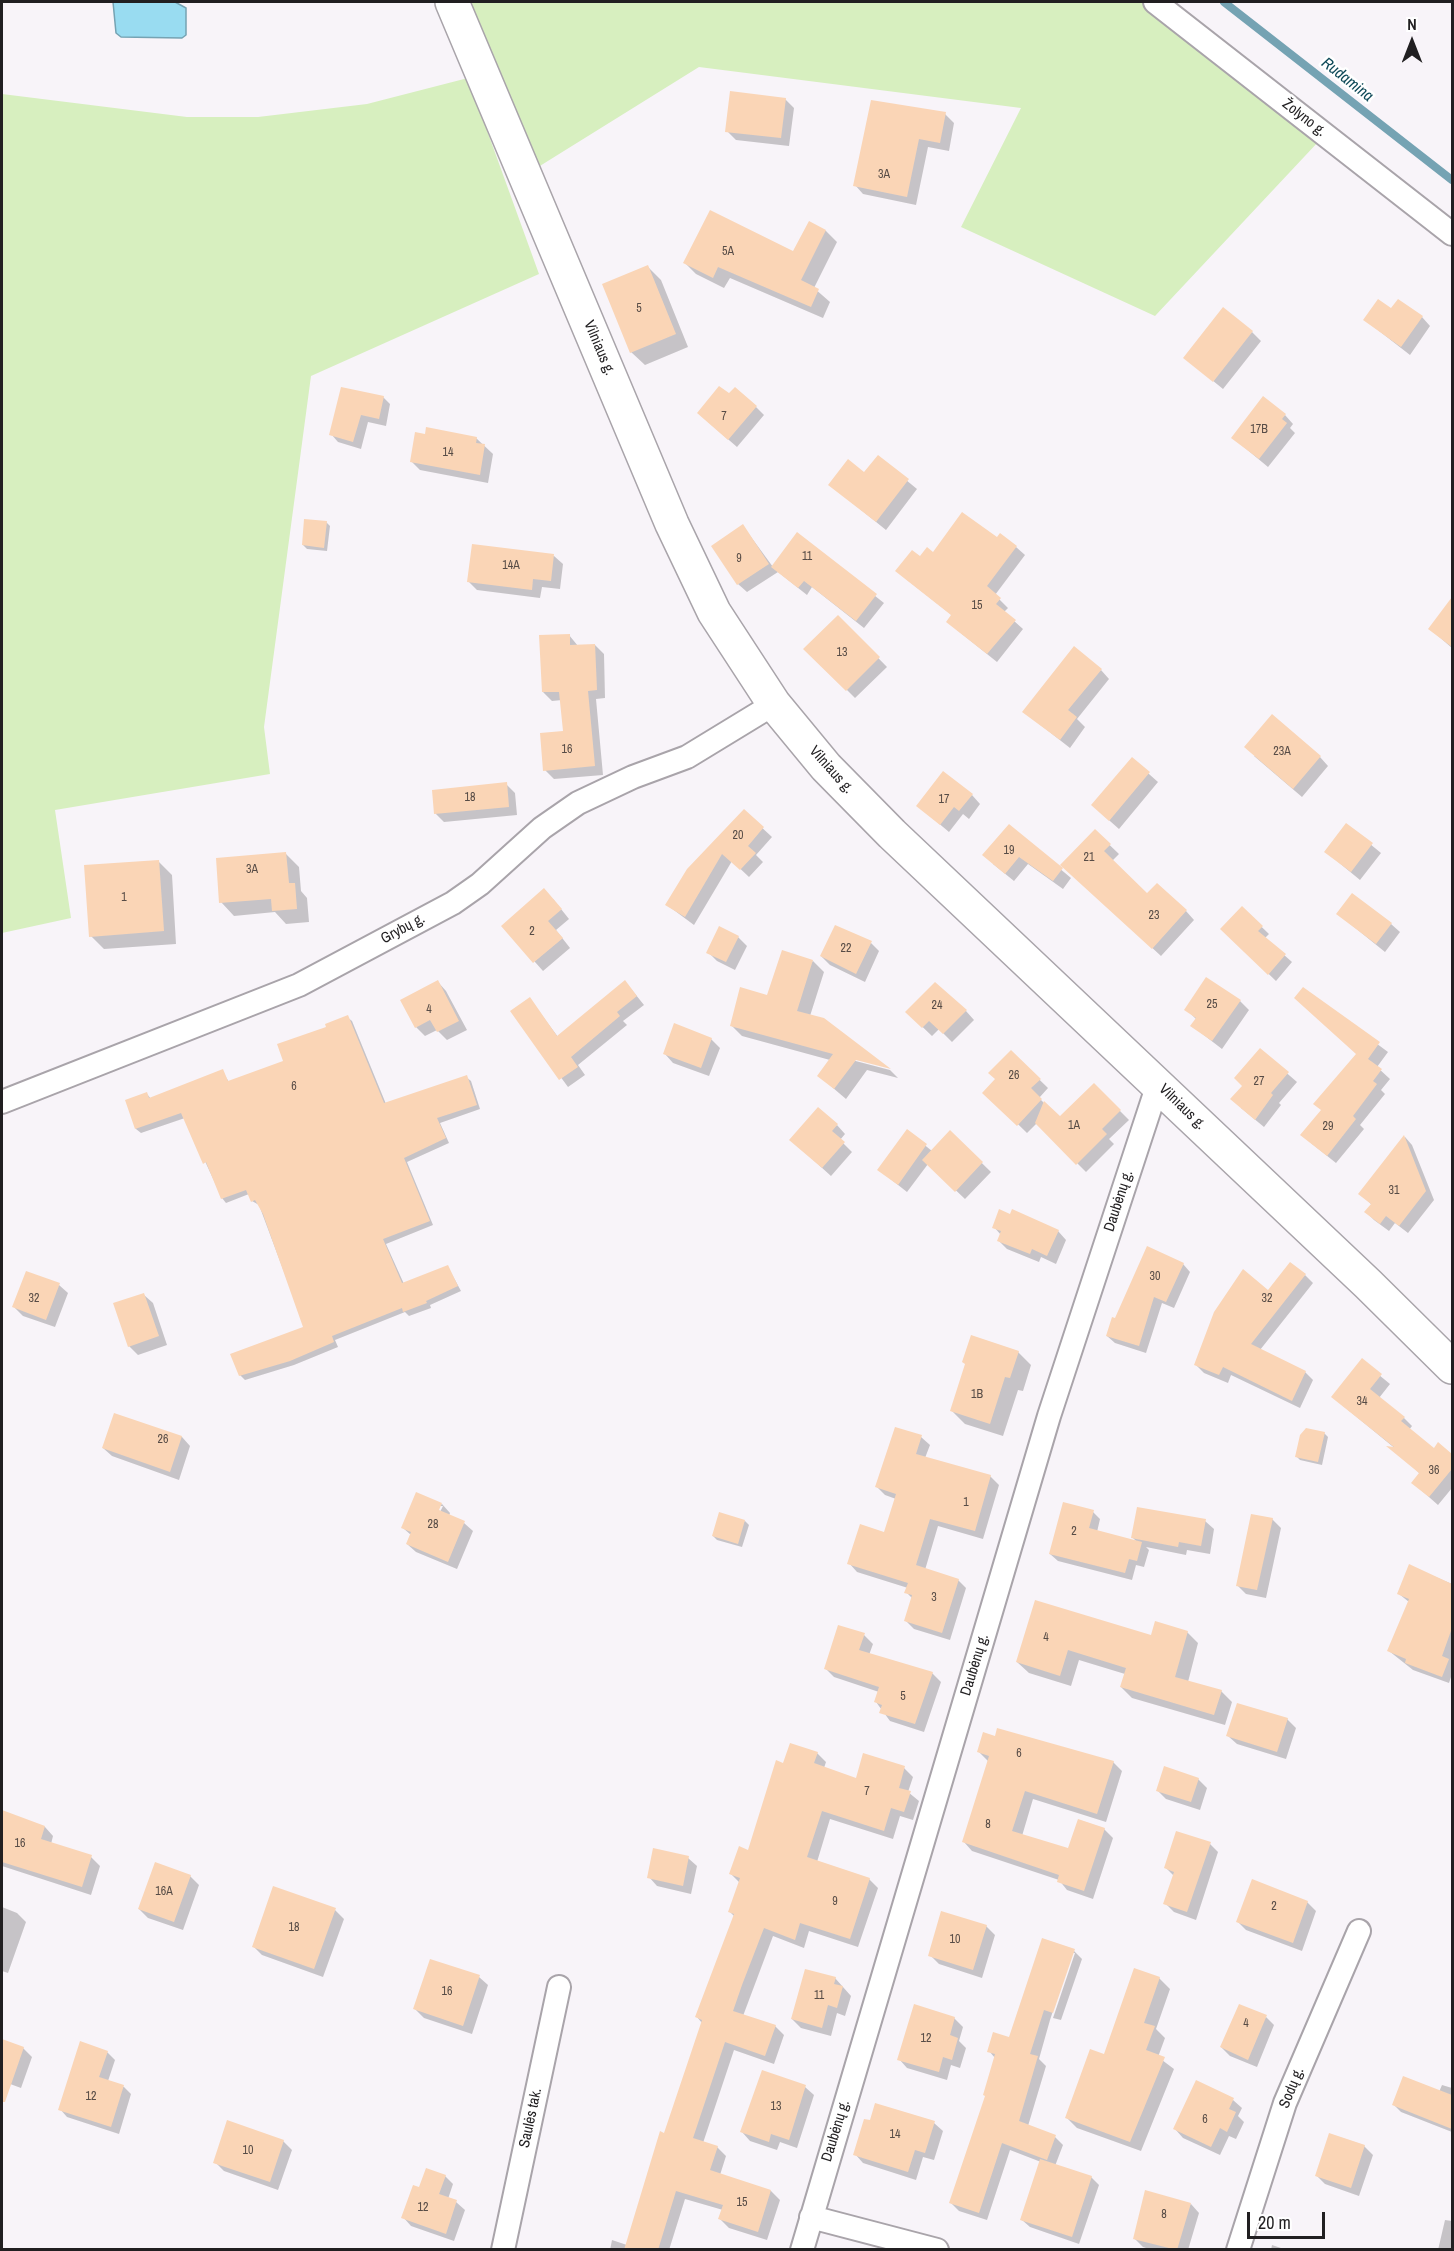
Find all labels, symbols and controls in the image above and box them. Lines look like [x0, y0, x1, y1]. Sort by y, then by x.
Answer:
north arrow [1382, 12, 1442, 72]
text: N [1407, 13, 1417, 35]
water label: Rudamina [1317, 54, 1377, 106]
street label: Žolyno g. [1279, 95, 1329, 141]
house number: 3A [878, 168, 890, 182]
house number: 5A [722, 245, 734, 259]
house number: 5 [636, 302, 642, 316]
street label: Vilniaus g. [579, 318, 619, 378]
house number: 7 [721, 410, 727, 424]
house number: 17B [1250, 423, 1268, 437]
house number: 14 [443, 446, 453, 460]
house number: 11 [802, 550, 812, 564]
house number: 9 [736, 552, 742, 566]
house number: 14A [502, 559, 520, 573]
house number: 15 [972, 599, 982, 613]
house number: 13 [837, 646, 847, 660]
street label: Vilniaus g. [805, 742, 857, 798]
house number: 16 [562, 743, 572, 757]
house number: 23A [1273, 745, 1291, 759]
house number: 18 [465, 791, 475, 805]
house number: 17 [939, 793, 949, 807]
house number: 20 [733, 829, 743, 843]
house number: 19 [1004, 844, 1014, 858]
house number: 21 [1084, 851, 1094, 865]
house number: 3A [246, 863, 258, 877]
house number: 1 [121, 891, 127, 905]
house number: 23 [1149, 909, 1159, 923]
street label: Grybų g. [378, 910, 428, 948]
house number: 2 [529, 925, 535, 939]
house number: 22 [841, 942, 851, 956]
house number: 25 [1207, 998, 1217, 1012]
house number: 24 [932, 999, 942, 1013]
house number: 4 [426, 1003, 432, 1017]
house number: 26 [1009, 1069, 1019, 1083]
house number: 27 [1254, 1075, 1264, 1089]
house number: 6 [291, 1080, 297, 1094]
street label: Vilniaus g. [1155, 1080, 1209, 1134]
house number: 1A [1068, 1119, 1080, 1133]
house number: 29 [1323, 1120, 1333, 1134]
street label: Daubėnų g. [1101, 1168, 1137, 1234]
house number: 31 [1389, 1184, 1399, 1198]
house number: 30 [1150, 1270, 1160, 1284]
house number: 32 [29, 1292, 39, 1306]
house number: 32 [1262, 1292, 1272, 1306]
house number: 1B [971, 1388, 983, 1402]
house number: 34 [1357, 1395, 1367, 1409]
house number: 26 [158, 1433, 168, 1447]
house number: 36 [1429, 1464, 1439, 1478]
house number: 1 [963, 1496, 969, 1510]
house number: 28 [428, 1518, 438, 1532]
house number: 2 [1071, 1525, 1077, 1539]
house number: 3 [931, 1591, 937, 1605]
house number: 4 [1043, 1631, 1049, 1645]
street label: Daubėnų g. [957, 1632, 993, 1698]
house number: 5 [900, 1690, 906, 1704]
house number: 6 [1016, 1747, 1022, 1761]
house number: 7 [864, 1785, 870, 1799]
house number: 8 [985, 1818, 991, 1832]
house number: 16 [15, 1837, 25, 1851]
house number: 16A [155, 1885, 173, 1899]
house number: 9 [832, 1895, 838, 1909]
house number: 2 [1271, 1900, 1277, 1914]
house number: 18 [289, 1921, 299, 1935]
house number: 10 [950, 1933, 960, 1947]
house number: 16 [442, 1985, 452, 1999]
house number: 11 [814, 1989, 824, 2003]
house number: 4 [1243, 2017, 1249, 2031]
house number: 12 [921, 2032, 931, 2046]
street label: Sodų g. [1276, 2065, 1308, 2111]
street label: Saulės tak. [516, 2086, 546, 2150]
house number: 12 [86, 2090, 96, 2104]
street label: Daubėnų g. [818, 2098, 854, 2164]
house number: 13 [771, 2100, 781, 2114]
house number: 6 [1202, 2113, 1208, 2127]
house number: 14 [890, 2128, 900, 2142]
house number: 10 [243, 2144, 253, 2158]
house number: 15 [737, 2196, 747, 2210]
scale bar [1250, 2200, 1328, 2238]
house number: 12 [418, 2201, 428, 2215]
house number: 8 [1161, 2208, 1167, 2222]
text: 20 m [1258, 2210, 1291, 2235]

